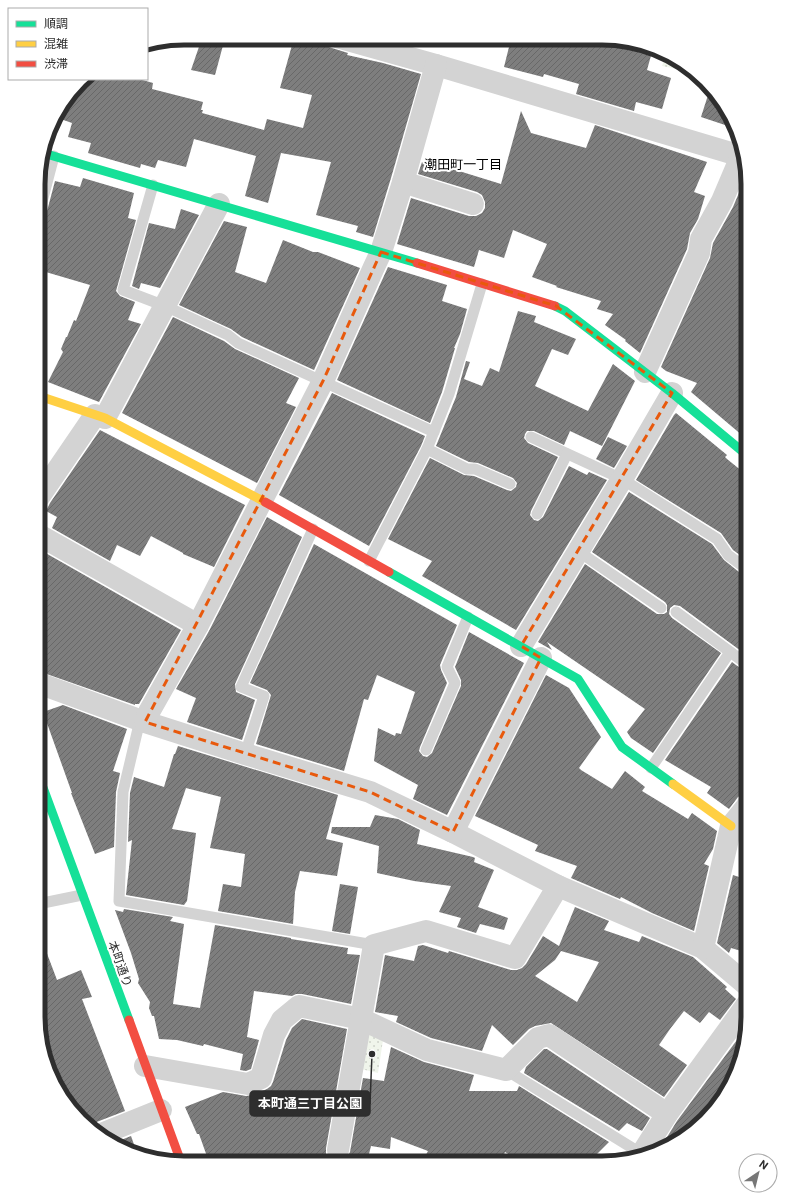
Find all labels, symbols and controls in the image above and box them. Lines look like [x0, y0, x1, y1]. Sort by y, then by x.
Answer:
legend [8, 8, 148, 80]
text: 順調 [44, 17, 68, 31]
text: 混雑 [44, 37, 68, 51]
text: 渋滞 [44, 57, 68, 71]
district label: 潮田町一丁目 [424, 157, 502, 172]
street label: 本町通り [105, 939, 135, 989]
callout: 本町通三丁目公園 [250, 1091, 370, 1116]
text: 本町通三丁目公園 [258, 1096, 362, 1111]
north arrow [738, 1153, 778, 1193]
text: N [757, 1158, 771, 1173]

